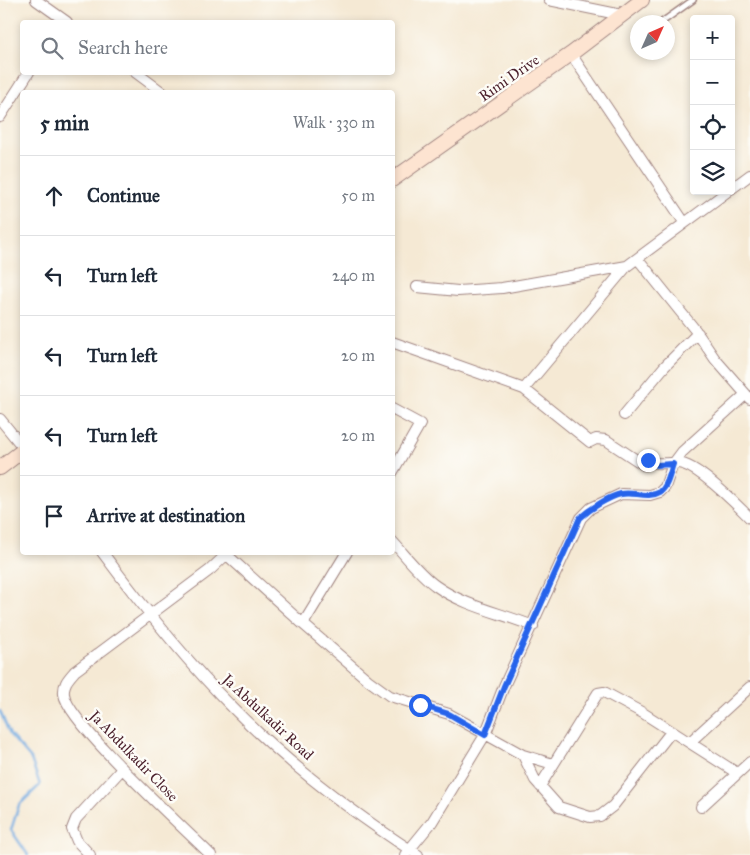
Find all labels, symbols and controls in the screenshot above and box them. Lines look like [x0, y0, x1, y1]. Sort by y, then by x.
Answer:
north arrow [630, 15, 675, 60]
map controls [690, 15, 735, 195]
button: + [690, 15, 735, 60]
search box [20, 20, 395, 75]
icon: search [38, 34, 66, 62]
text: Search here [78, 36, 168, 59]
street label: Rimi Drive [475, 51, 543, 105]
button: − [690, 60, 735, 105]
button: locate [690, 105, 735, 150]
text: 5 min [40, 110, 89, 136]
text: Walk · 330 m [293, 113, 375, 132]
button: layers [690, 150, 735, 195]
icon: ahead [40, 182, 68, 210]
text: Continue [87, 184, 160, 207]
text: 50 m [341, 186, 375, 205]
icon: left [40, 262, 68, 290]
text: Turn left [87, 264, 157, 287]
text: 240 m [332, 266, 375, 285]
icon: left [40, 342, 68, 370]
text: Turn left [87, 344, 157, 367]
text: 20 m [341, 346, 375, 365]
icon: left [40, 422, 68, 450]
text: Turn left [87, 424, 157, 447]
text: 20 m [341, 426, 375, 445]
route end [637, 449, 660, 472]
icon: arrive [40, 502, 68, 530]
text: Arrive at destination [87, 504, 245, 527]
street label: Ja Abdulkadir Road [217, 669, 318, 765]
route start [409, 694, 432, 717]
street label: Ja Abdulkadir Close [84, 705, 182, 806]

